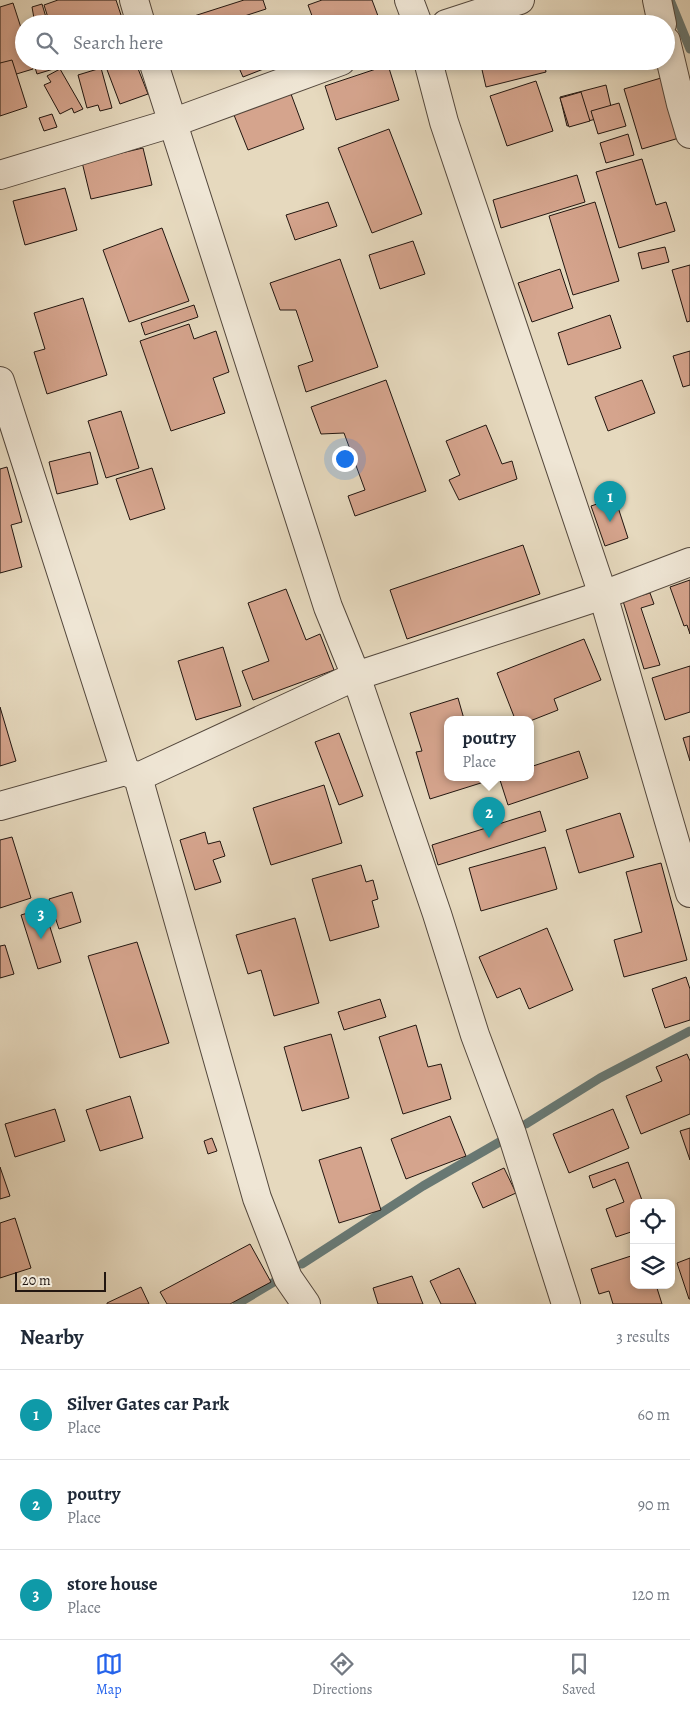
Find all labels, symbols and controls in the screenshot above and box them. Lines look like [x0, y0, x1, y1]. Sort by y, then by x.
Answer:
search box [15, 15, 675, 70]
icon: search [33, 29, 61, 57]
text: Search here [73, 30, 163, 56]
your location [332, 446, 358, 472]
pin: 1 [594, 481, 626, 522]
popup [444, 716, 534, 781]
text: poutry [462, 725, 516, 751]
text: Place [462, 751, 496, 773]
pin: 2 [473, 797, 505, 838]
pin: 3 [25, 898, 57, 939]
map controls [630, 1199, 675, 1289]
button: locate [630, 1199, 675, 1244]
button: layers [630, 1244, 675, 1289]
scale bar [15, 1269, 106, 1292]
text: 20 m [22, 1271, 51, 1290]
text: Nearby [20, 1323, 83, 1351]
text: 3 results [616, 1326, 670, 1348]
text: Silver Gates car Park [67, 1391, 229, 1417]
text: 1 [33, 1404, 39, 1426]
text: 60 m [638, 1404, 670, 1426]
text: Place [67, 1417, 101, 1439]
text: poutry [67, 1481, 121, 1507]
text: 2 [32, 1494, 40, 1516]
text: 90 m [638, 1494, 670, 1516]
text: Place [67, 1507, 101, 1529]
text: store house [67, 1571, 158, 1597]
text: 3 [33, 1584, 39, 1606]
text: 120 m [632, 1584, 670, 1606]
text: Place [67, 1597, 101, 1619]
tab: Map [95, 1650, 123, 1699]
tab: Directions [312, 1650, 372, 1699]
tab: Saved [562, 1650, 595, 1699]

